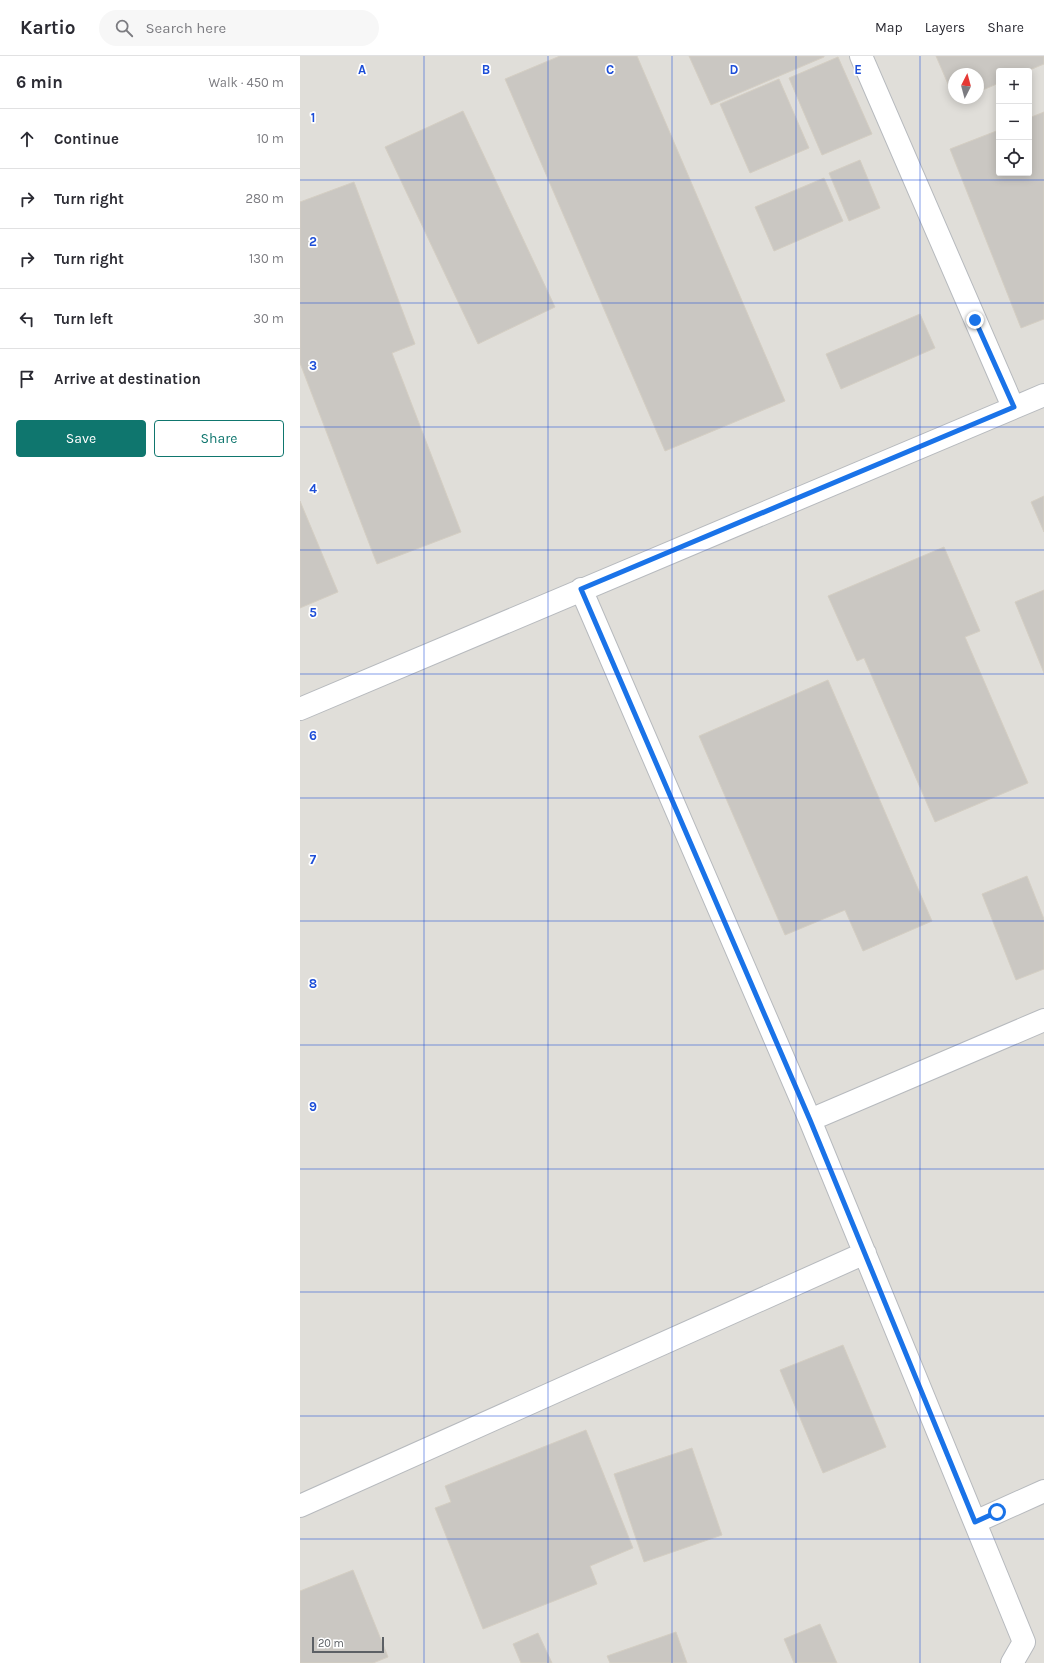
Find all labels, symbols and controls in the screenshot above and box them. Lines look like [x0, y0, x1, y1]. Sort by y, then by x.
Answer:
search box [99, 10, 379, 46]
text: Kartio [20, 17, 75, 39]
icon: search [113, 17, 135, 39]
text: Search here [145, 19, 226, 37]
text: Map [875, 19, 903, 36]
text: Layers [925, 19, 965, 36]
text: Share [987, 19, 1024, 36]
text: A [358, 62, 366, 77]
text: B [482, 62, 490, 77]
text: C [606, 62, 614, 77]
text: D [730, 62, 739, 77]
text: E [854, 62, 862, 77]
north arrow [948, 68, 984, 104]
map controls [996, 68, 1032, 176]
button: + [996, 68, 1032, 104]
text: 6 min [16, 72, 63, 92]
text: Walk · 450 m [209, 75, 284, 90]
button: − [996, 104, 1032, 140]
text: 1 [311, 110, 315, 125]
icon: ahead [16, 128, 38, 150]
text: Continue [54, 130, 119, 148]
text: 10 m [257, 131, 284, 146]
button: locate [996, 140, 1032, 176]
icon: right [16, 188, 38, 210]
text: Turn right [54, 190, 124, 208]
text: 280 m [246, 191, 284, 206]
text: 2 [309, 234, 317, 249]
icon: right [16, 248, 38, 270]
text: Turn right [54, 250, 124, 268]
text: 130 m [249, 251, 284, 266]
icon: left [16, 308, 38, 330]
text: Turn left [54, 310, 113, 328]
text: 30 m [253, 311, 284, 326]
route end [966, 311, 984, 329]
text: 3 [309, 358, 317, 373]
icon: arrive [16, 368, 38, 390]
text: Arrive at destination [54, 370, 201, 388]
button: Save [16, 420, 146, 457]
button: Share [154, 420, 284, 457]
text: 4 [309, 481, 317, 496]
text: 5 [309, 605, 317, 620]
text: 6 [309, 728, 317, 743]
text: 7 [310, 852, 317, 867]
text: 8 [309, 976, 317, 991]
text: 9 [309, 1099, 317, 1114]
route start [988, 1503, 1006, 1521]
scale bar [312, 1635, 384, 1654]
text: 20 m [318, 1637, 344, 1650]

